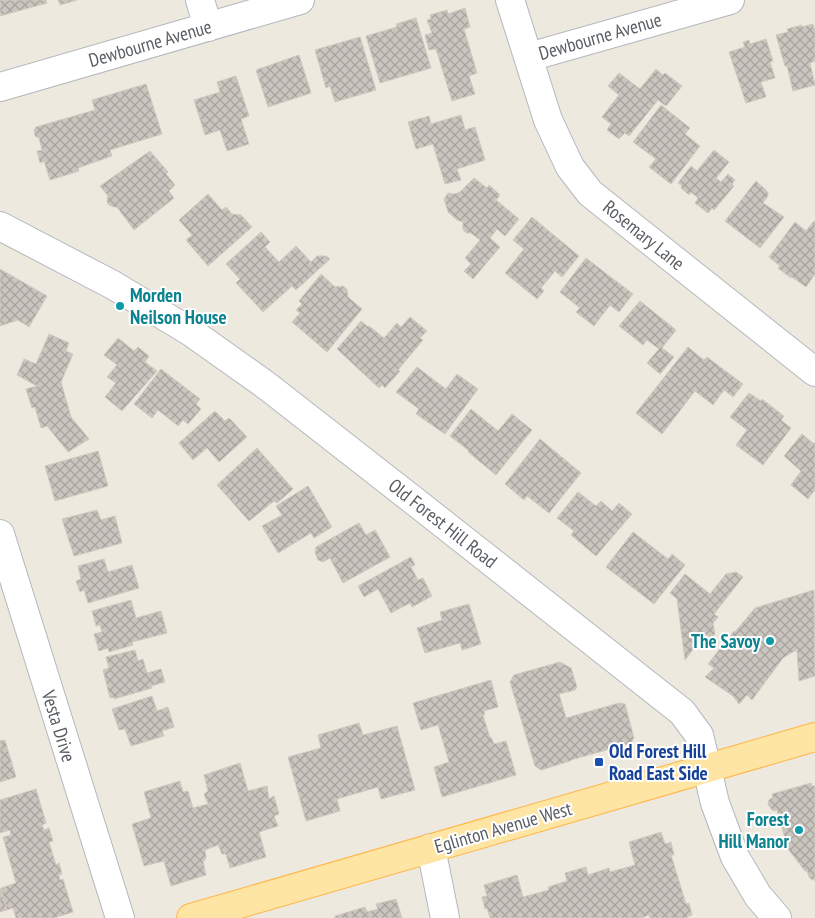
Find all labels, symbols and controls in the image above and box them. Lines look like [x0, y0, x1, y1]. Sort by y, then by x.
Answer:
street label: Dewbourne Avenue [536, 7, 664, 65]
street label: Dewbourne Avenue [86, 14, 214, 72]
street label: Rosemary Lane [598, 195, 690, 275]
place label: Morden Neilson House [130, 283, 227, 329]
marker: Morden Neilson House [114, 300, 126, 312]
street label: Old Forest Hill Road [384, 473, 502, 573]
place label: The Savoy [691, 629, 760, 653]
marker: The Savoy [764, 635, 776, 647]
street label: Vesta Drive [36, 686, 81, 765]
place label: Old Forest Hill Road East Side [609, 739, 708, 785]
marker: Old Forest Hill Road East Side [593, 756, 605, 768]
street label: Eglinton Avenue West [432, 796, 575, 858]
place label: Forest Hill Manor [718, 807, 789, 853]
marker: Forest Hill Manor [793, 824, 805, 836]

